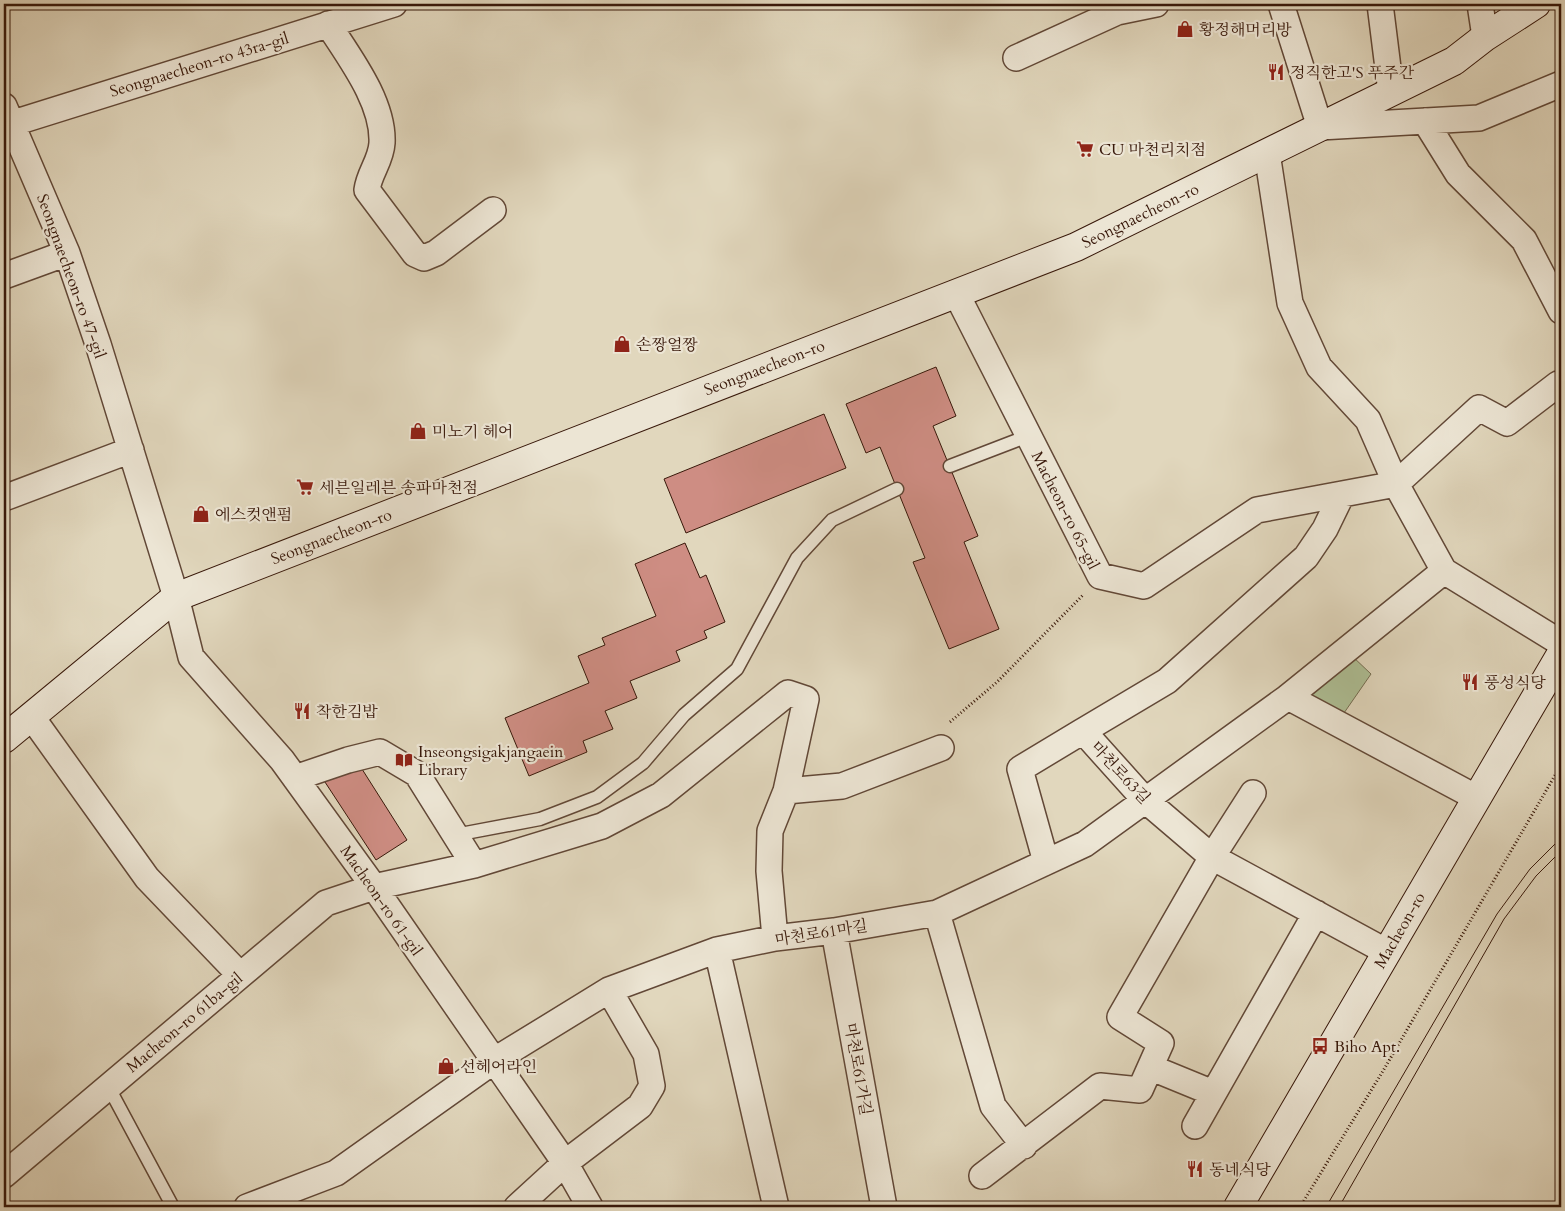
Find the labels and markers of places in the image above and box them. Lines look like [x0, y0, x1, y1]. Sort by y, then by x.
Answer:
shop icon: 황정해머리방 [1175, 19, 1195, 39]
place label: 황정해머리방 [1199, 19, 1292, 41]
restaurant icon: 정직한고'S 푸주간 [1266, 62, 1286, 82]
place label: 정직한고'S 푸주간 [1290, 62, 1415, 84]
supermarket icon: CU 마천리치점 [1075, 139, 1095, 159]
place label: CU 마천리치점 [1099, 139, 1206, 161]
shop icon: 손짱얼짱 [612, 334, 632, 354]
place label: 손짱얼짱 [636, 334, 698, 356]
shop icon: 미노기 헤어 [408, 421, 428, 441]
place label: 미노기 헤어 [432, 421, 514, 443]
supermarket icon: 세븐일레븐 송파마천점 [295, 477, 315, 497]
place label: 세븐일레븐 송파마천점 [319, 477, 478, 499]
shop icon: 에스컷앤펌 [191, 504, 211, 524]
place label: 에스컷앤펌 [215, 504, 292, 526]
restaurant icon: 풍성식당 [1460, 672, 1480, 692]
place label: 풍성식당 [1484, 672, 1546, 694]
restaurant icon: 착한김밥 [292, 701, 312, 721]
place label: 착한김밥 [316, 701, 378, 723]
place label: Inseongsigakjangaein Library [418, 741, 563, 781]
library icon: Inseongsigakjangaein Library [394, 750, 414, 770]
bus stop icon: Biho Apt. [1310, 1036, 1330, 1056]
place label: Biho Apt. [1334, 1036, 1400, 1058]
shop icon: 선헤어라인 [436, 1056, 456, 1076]
place label: 선헤어라인 [460, 1056, 537, 1078]
restaurant icon: 동네식당 [1185, 1159, 1205, 1179]
place label: 동네식당 [1209, 1159, 1271, 1181]

